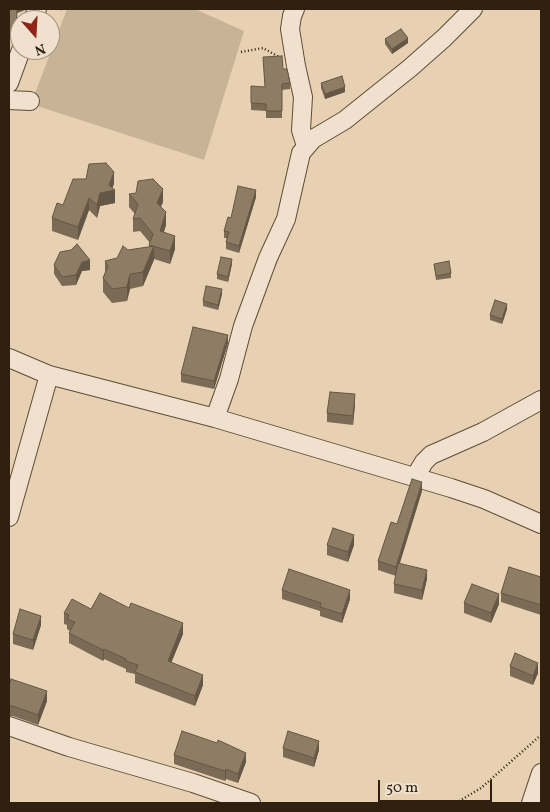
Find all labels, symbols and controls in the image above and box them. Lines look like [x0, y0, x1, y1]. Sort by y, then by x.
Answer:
north arrow [10, 10, 60, 60]
text: N [32, 38, 48, 59]
scale bar [380, 770, 494, 802]
text: 50 m [386, 778, 418, 799]

